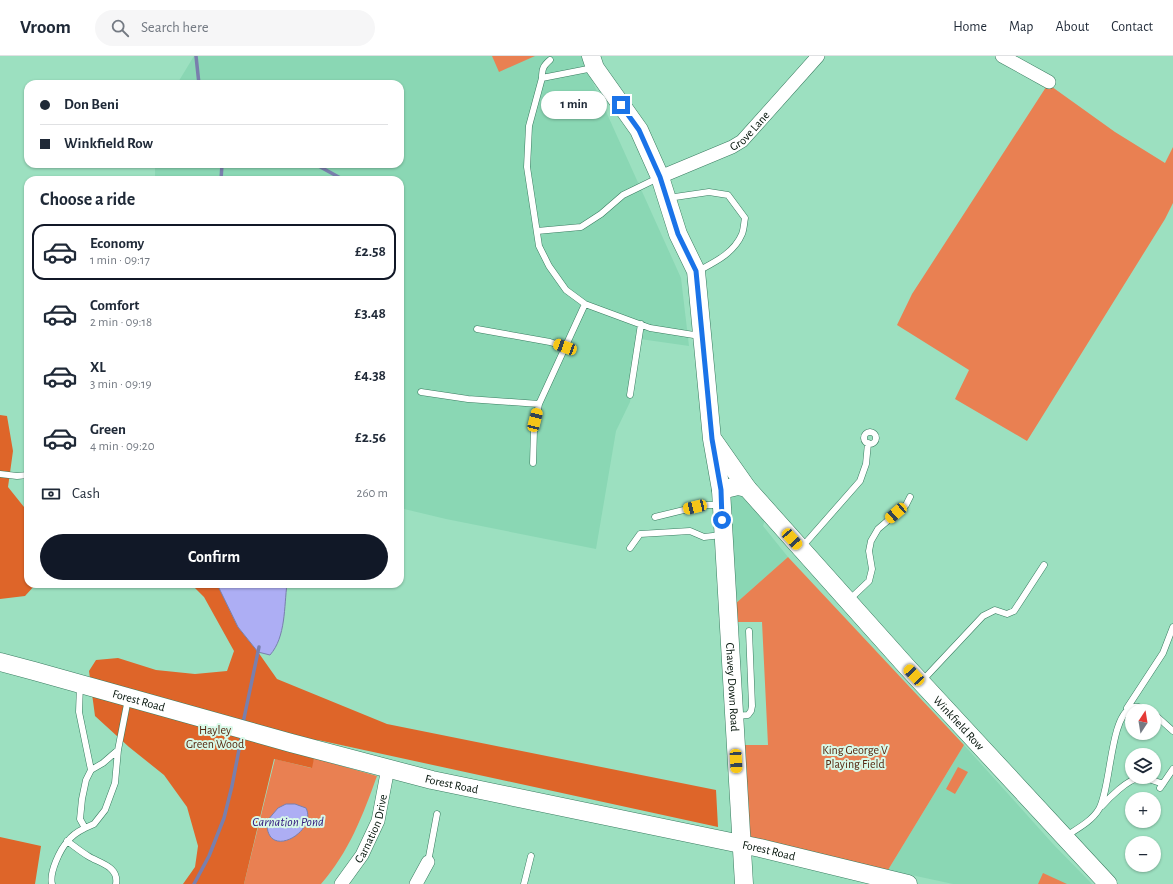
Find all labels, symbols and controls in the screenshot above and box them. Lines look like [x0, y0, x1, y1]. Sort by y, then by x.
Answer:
search box [95, 10, 375, 46]
icon: search [109, 17, 131, 39]
text: Vroom [20, 18, 71, 37]
text: Search here [141, 20, 209, 35]
text: Home [953, 20, 987, 34]
text: Map [1009, 20, 1033, 34]
text: About [1055, 20, 1089, 34]
text: Contact [1111, 20, 1153, 34]
callout: 1 min [541, 91, 607, 119]
route end [612, 96, 630, 114]
text: Don Beni [64, 97, 119, 112]
text: 1 min [560, 98, 588, 111]
street label: Grove Lane [728, 109, 772, 153]
text: Winkfield Row [64, 136, 153, 151]
text: Choose a ride [40, 191, 135, 209]
icon: car [42, 234, 78, 270]
text: Economy [90, 236, 144, 251]
text: £2.58 [355, 244, 386, 259]
text: 1 min · 09:17 [90, 254, 150, 267]
icon: car [42, 296, 78, 332]
text: Comfort [90, 298, 139, 313]
text: £3.48 [354, 306, 386, 321]
text: 2 min · 09:18 [90, 316, 152, 329]
car [552, 337, 578, 357]
icon: car [42, 358, 78, 394]
text: XL [90, 360, 106, 375]
text: £4.38 [354, 368, 386, 383]
text: 3 min · 09:19 [90, 378, 152, 391]
car [526, 407, 544, 433]
icon: car [42, 420, 78, 456]
text: Green [90, 422, 126, 437]
text: £2.56 [355, 430, 386, 445]
text: 4 min · 09:20 [90, 440, 155, 453]
icon: cash [40, 483, 62, 505]
text: Cash [72, 486, 100, 501]
text: 260 m [357, 487, 388, 500]
car [682, 498, 708, 516]
car [883, 501, 909, 525]
route start [713, 511, 731, 529]
car [780, 526, 804, 552]
button: Confirm [40, 534, 388, 580]
street label: Chavey Down Road [724, 642, 741, 732]
car [901, 662, 927, 688]
street label: Forest Road [111, 687, 166, 713]
street label: Winkfield Row [931, 694, 987, 752]
north arrow [1125, 704, 1161, 740]
map controls [1125, 704, 1161, 872]
park label: Hayley Green Wood [186, 724, 244, 750]
park label: King George V Playing Field [822, 744, 888, 771]
button: layers [1125, 748, 1161, 784]
car [729, 749, 743, 773]
street label: Forest Road [424, 772, 479, 795]
button: + [1125, 792, 1161, 828]
street label: Carnation Drive [352, 793, 389, 865]
water label: Carnation Pond [252, 816, 324, 829]
button: − [1125, 836, 1161, 872]
street label: Forest Road [741, 838, 797, 862]

